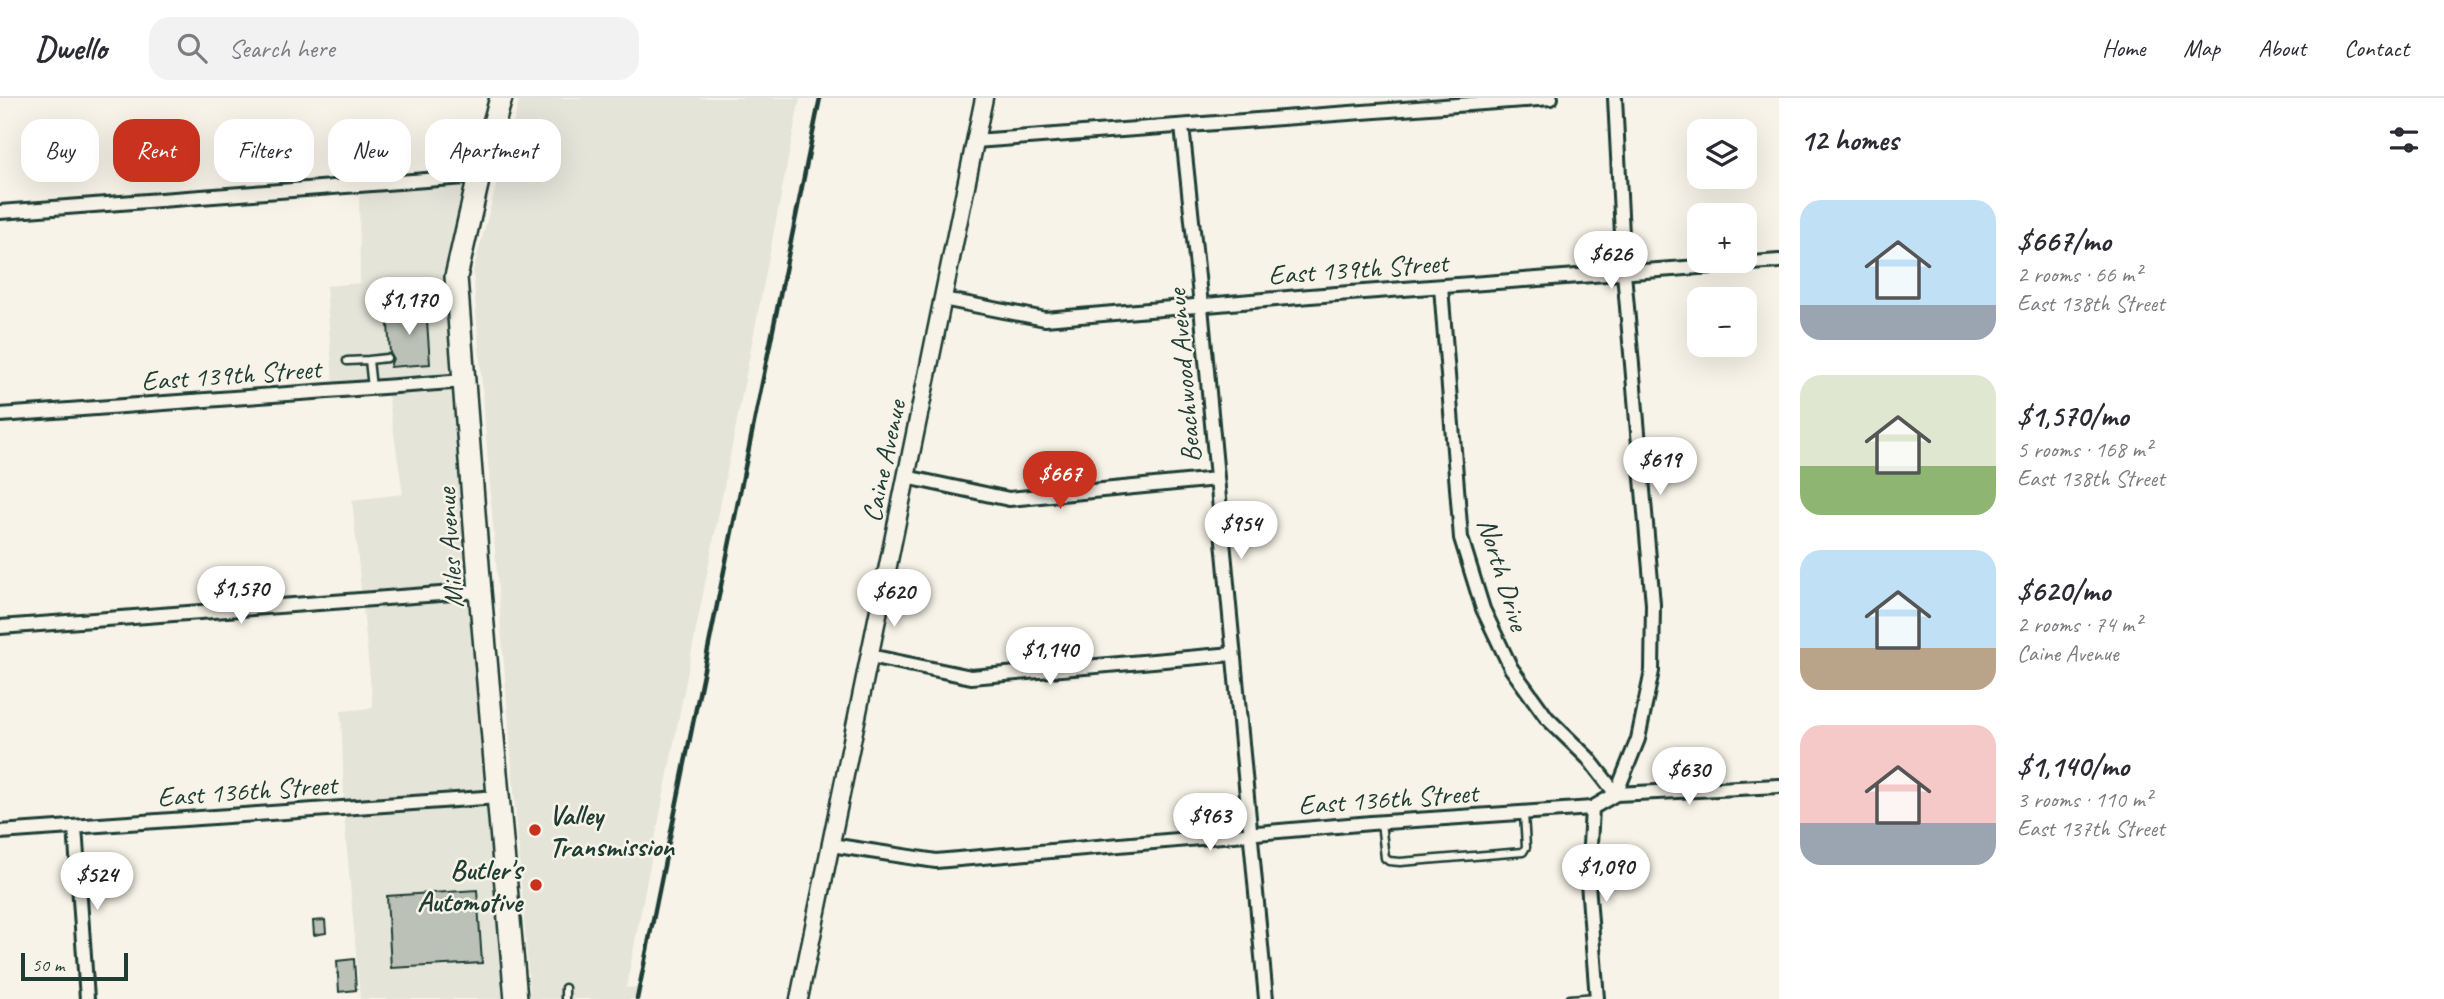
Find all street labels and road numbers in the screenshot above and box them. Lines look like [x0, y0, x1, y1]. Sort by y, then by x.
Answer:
street label: East 139th Street [1267, 245, 1452, 292]
street label: Beachwood Avenue [1158, 286, 1209, 464]
street label: East 139th Street [140, 351, 325, 398]
street label: Caine Avenue [854, 395, 914, 525]
street label: Miles Avenue [428, 485, 471, 609]
street label: North Drive [1470, 514, 1538, 636]
street label: East 136th Street [156, 767, 341, 814]
street label: East 136th Street [1297, 775, 1482, 822]

